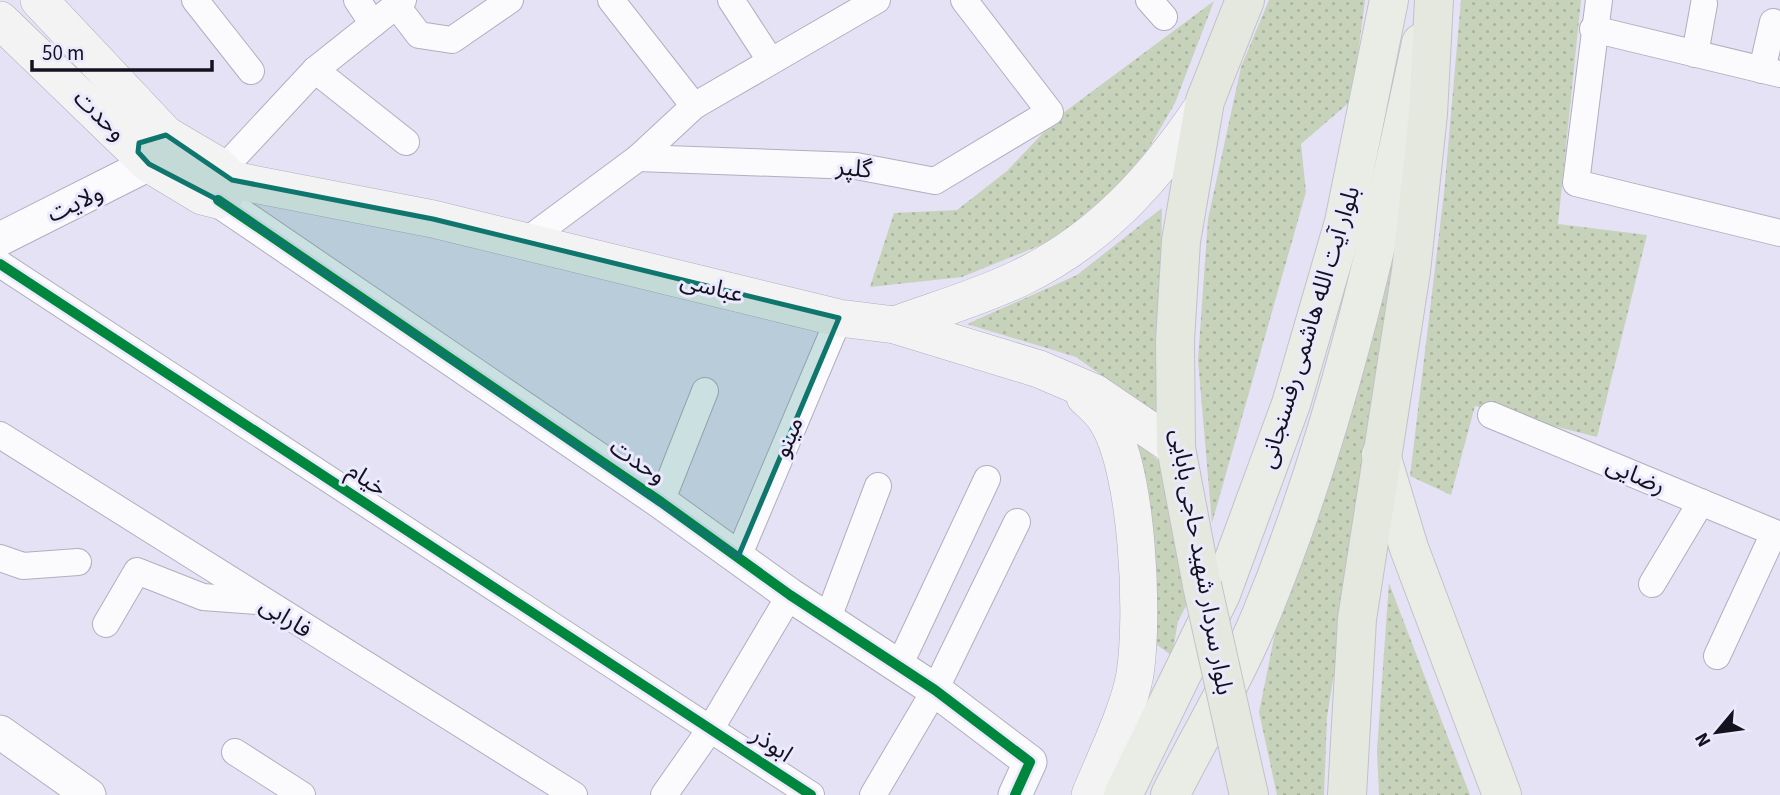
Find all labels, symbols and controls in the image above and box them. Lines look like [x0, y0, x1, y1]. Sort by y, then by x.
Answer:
scale bar [32, 28, 212, 72]
text: 50 m [42, 38, 84, 68]
street label: وحدت [65, 81, 134, 149]
street label: گلپر [833, 149, 875, 188]
street label: ولایت [41, 175, 109, 232]
street label: بلوار آیت الله هاشمی رفسنجانی [1250, 182, 1369, 473]
street label: عباسی [677, 263, 747, 312]
street label: مینو [764, 411, 813, 463]
street label: بلوار سردار شهید حاجی بابایی [1161, 426, 1242, 698]
street label: وحدت [602, 430, 673, 493]
street label: رضایی [1601, 447, 1671, 504]
street label: خیام [340, 453, 394, 505]
street label: فارابی [253, 588, 319, 647]
north arrow [1682, 697, 1752, 767]
street label: ابوذر [743, 717, 800, 771]
text: N [1689, 727, 1718, 752]

